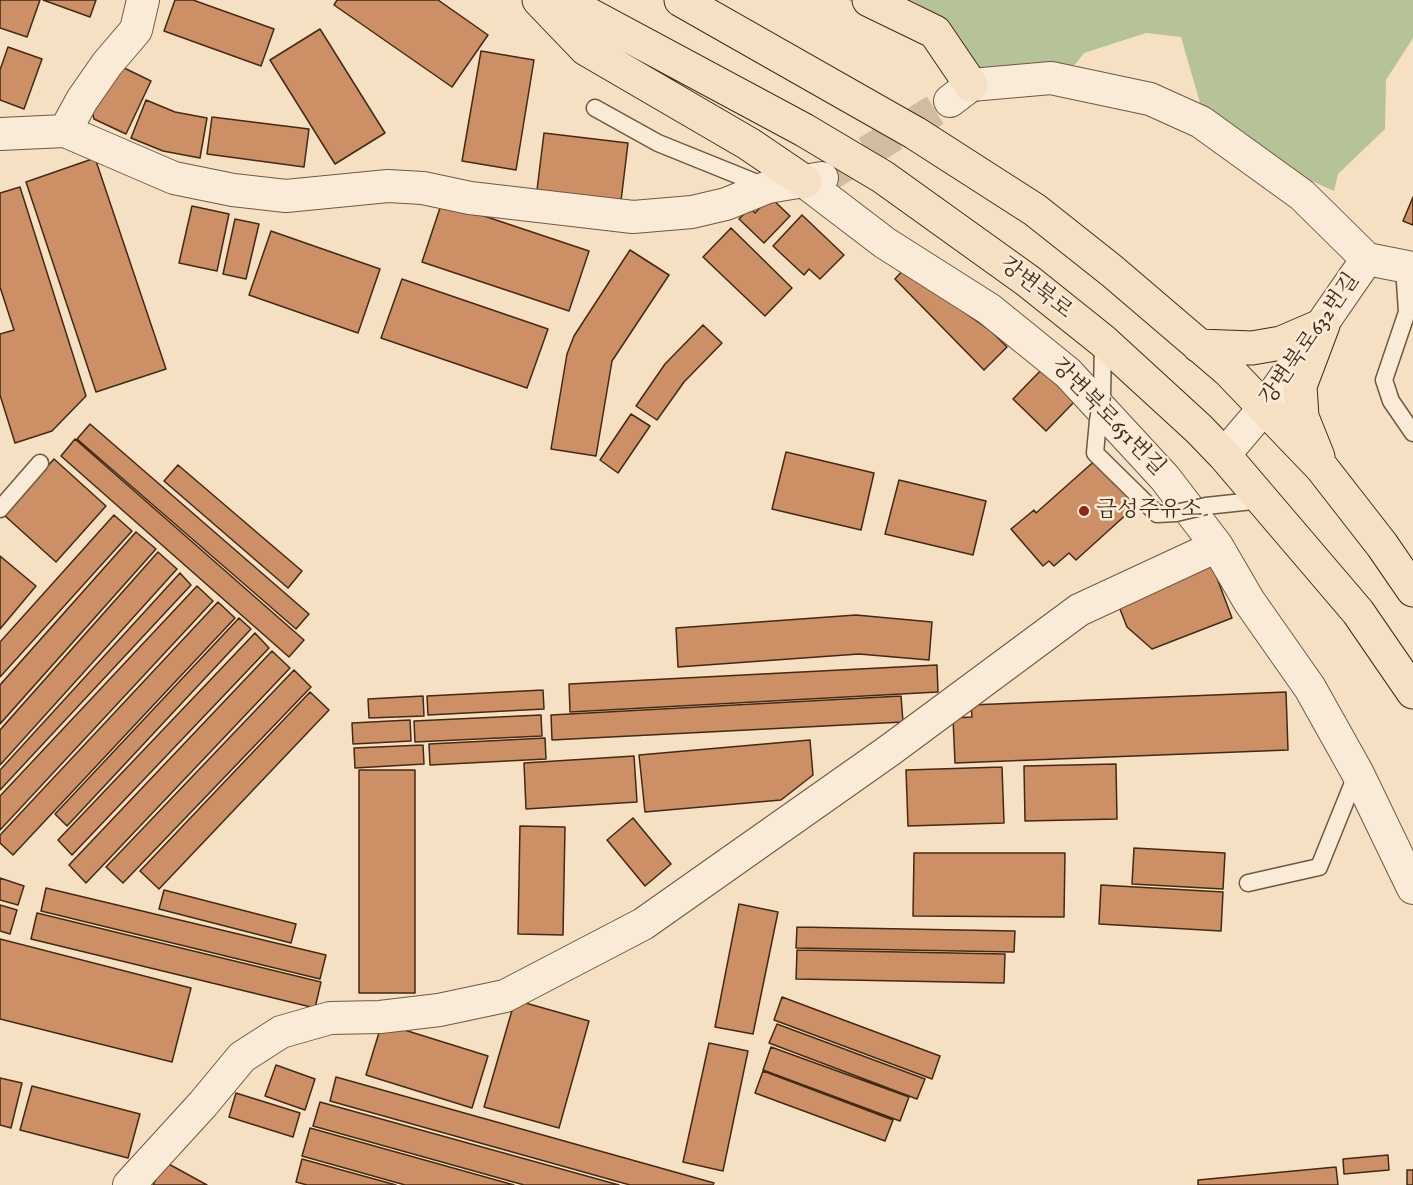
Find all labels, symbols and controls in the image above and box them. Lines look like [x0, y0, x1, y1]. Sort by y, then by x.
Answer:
street label: 강변북로 [993, 252, 1077, 326]
street label: 강변북로632번길 [1256, 269, 1366, 411]
street label: 강변북로651번길 [1044, 354, 1170, 482]
place label: 금성주유소 [1096, 498, 1202, 524]
marker: 금성주유소 [1077, 504, 1091, 518]

